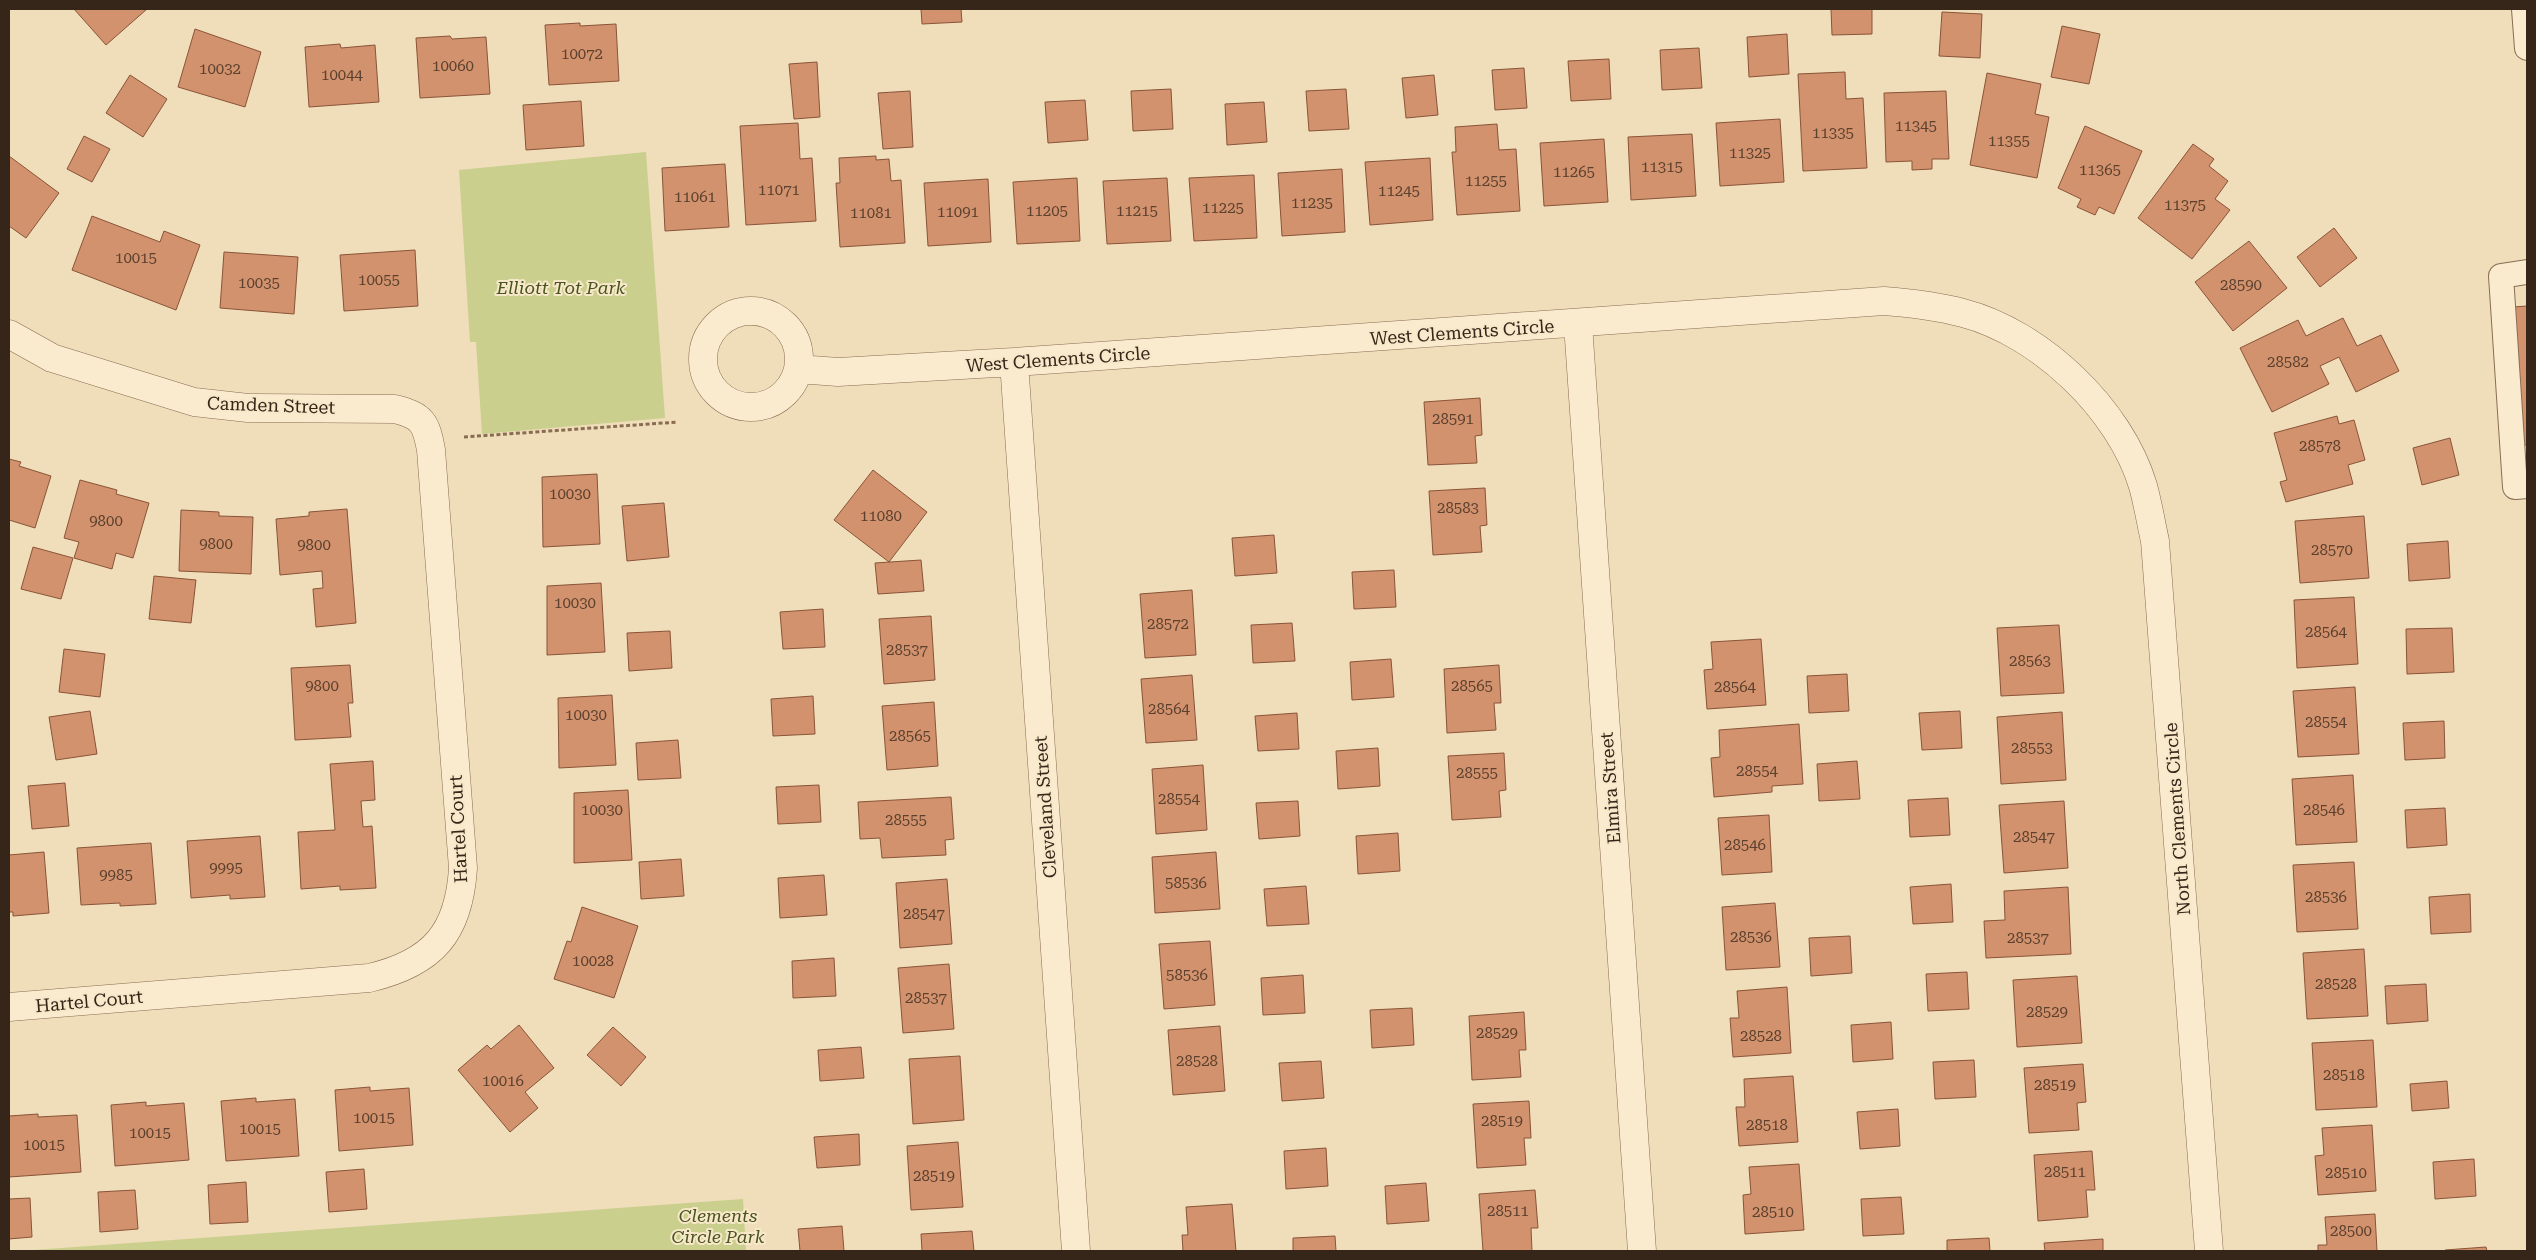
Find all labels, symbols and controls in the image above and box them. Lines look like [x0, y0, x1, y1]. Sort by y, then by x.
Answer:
house number: 10072 [561, 45, 603, 63]
house number: 10060 [432, 57, 474, 75]
house number: 10032 [199, 60, 241, 78]
house number: 10044 [321, 66, 364, 84]
house number: 11345 [1895, 117, 1937, 135]
house number: 11335 [1812, 124, 1854, 142]
house number: 11355 [1988, 132, 2030, 150]
house number: 11325 [1729, 144, 1771, 162]
house number: 11315 [1641, 158, 1683, 176]
house number: 11365 [2079, 161, 2121, 179]
house number: 11265 [1553, 163, 1595, 181]
house number: 11255 [1465, 172, 1507, 190]
house number: 11071 [758, 181, 800, 199]
house number: 11245 [1378, 182, 1420, 200]
house number: 11061 [674, 188, 716, 206]
house number: 11235 [1291, 194, 1333, 212]
house number: 11375 [2164, 196, 2206, 214]
house number: 11225 [1202, 199, 1244, 217]
house number: 11205 [1026, 202, 1068, 220]
house number: 11215 [1116, 202, 1158, 220]
house number: 11091 [937, 203, 979, 221]
house number: 11081 [850, 204, 892, 222]
house number: 10015 [115, 249, 157, 267]
house number: 10055 [358, 271, 400, 289]
house number: 10035 [238, 274, 280, 292]
house number: 28590 [2220, 276, 2262, 294]
park label: Elliott Tot Park [496, 277, 626, 298]
street label: West Clements Circle [1369, 315, 1555, 349]
street label: West Clements Circle [965, 342, 1151, 376]
house number: 28582 [2267, 353, 2309, 371]
street label: Camden Street [207, 392, 336, 418]
house number: 28591 [1432, 410, 1474, 428]
house number: 28578 [2299, 437, 2341, 455]
house number: 10030 [549, 485, 591, 503]
house number: 28583 [1437, 499, 1479, 517]
house number: 11080 [860, 507, 902, 525]
house number: 9800 [89, 512, 123, 530]
house number: 9800 [199, 535, 233, 553]
house number: 9800 [297, 536, 331, 554]
house number: 28570 [2311, 541, 2353, 559]
house number: 10030 [554, 594, 596, 612]
house number: 28572 [1147, 615, 1189, 633]
house number: 28564 [2305, 623, 2348, 641]
house number: 28537 [886, 641, 928, 659]
house number: 28563 [2009, 652, 2051, 670]
house number: 9800 [305, 677, 339, 695]
house number: 28565 [1451, 677, 1493, 695]
house number: 28564 [1714, 678, 1757, 696]
house number: 28564 [1148, 700, 1191, 718]
house number: 10030 [565, 706, 607, 724]
house number: 28554 [2305, 713, 2348, 731]
street label: North Clements Circle [2160, 722, 2194, 916]
house number: 28565 [889, 727, 931, 745]
street label: Elmira Street [1596, 731, 1624, 845]
street label: Cleveland Street [1030, 735, 1060, 879]
house number: 28553 [2011, 739, 2053, 757]
house number: 28554 [1736, 762, 1779, 780]
house number: 28555 [1456, 764, 1498, 782]
street label: Hartel Court [445, 774, 471, 884]
house number: 28554 [1158, 790, 1201, 808]
house number: 10030 [581, 801, 623, 819]
house number: 28546 [2303, 801, 2345, 819]
house number: 28555 [885, 811, 927, 829]
house number: 28547 [2013, 828, 2055, 846]
house number: 28546 [1724, 836, 1766, 854]
house number: 9995 [209, 859, 243, 877]
house number: 9985 [99, 866, 133, 884]
house number: 58536 [1165, 874, 1207, 892]
house number: 28536 [2305, 888, 2347, 906]
house number: 28547 [903, 905, 945, 923]
house number: 28536 [1730, 928, 1772, 946]
house number: 28537 [2007, 929, 2049, 947]
house number: 10028 [572, 952, 614, 970]
house number: 58536 [1166, 966, 1208, 984]
house number: 28528 [2315, 975, 2357, 993]
street label: Hartel Court [34, 986, 144, 1016]
house number: 28537 [905, 989, 947, 1007]
house number: 28529 [2026, 1003, 2068, 1021]
house number: 28529 [1476, 1024, 1518, 1042]
house number: 28528 [1740, 1027, 1782, 1045]
house number: 28528 [1176, 1052, 1218, 1070]
house number: 28518 [2323, 1066, 2365, 1084]
house number: 10016 [482, 1072, 524, 1090]
house number: 28519 [2034, 1076, 2076, 1094]
house number: 10015 [353, 1109, 395, 1127]
house number: 28519 [1481, 1112, 1523, 1130]
house number: 28518 [1746, 1116, 1788, 1134]
house number: 10015 [239, 1120, 281, 1138]
house number: 10015 [129, 1124, 171, 1142]
house number: 10015 [23, 1136, 65, 1154]
house number: 28511 [2044, 1163, 2086, 1181]
house number: 28510 [2325, 1164, 2367, 1182]
house number: 28519 [913, 1167, 955, 1185]
house number: 28511 [1487, 1202, 1529, 1220]
house number: 28510 [1752, 1203, 1794, 1221]
park label: Clements Circle Park [671, 1205, 765, 1247]
house number: 28500 [2330, 1222, 2372, 1240]

